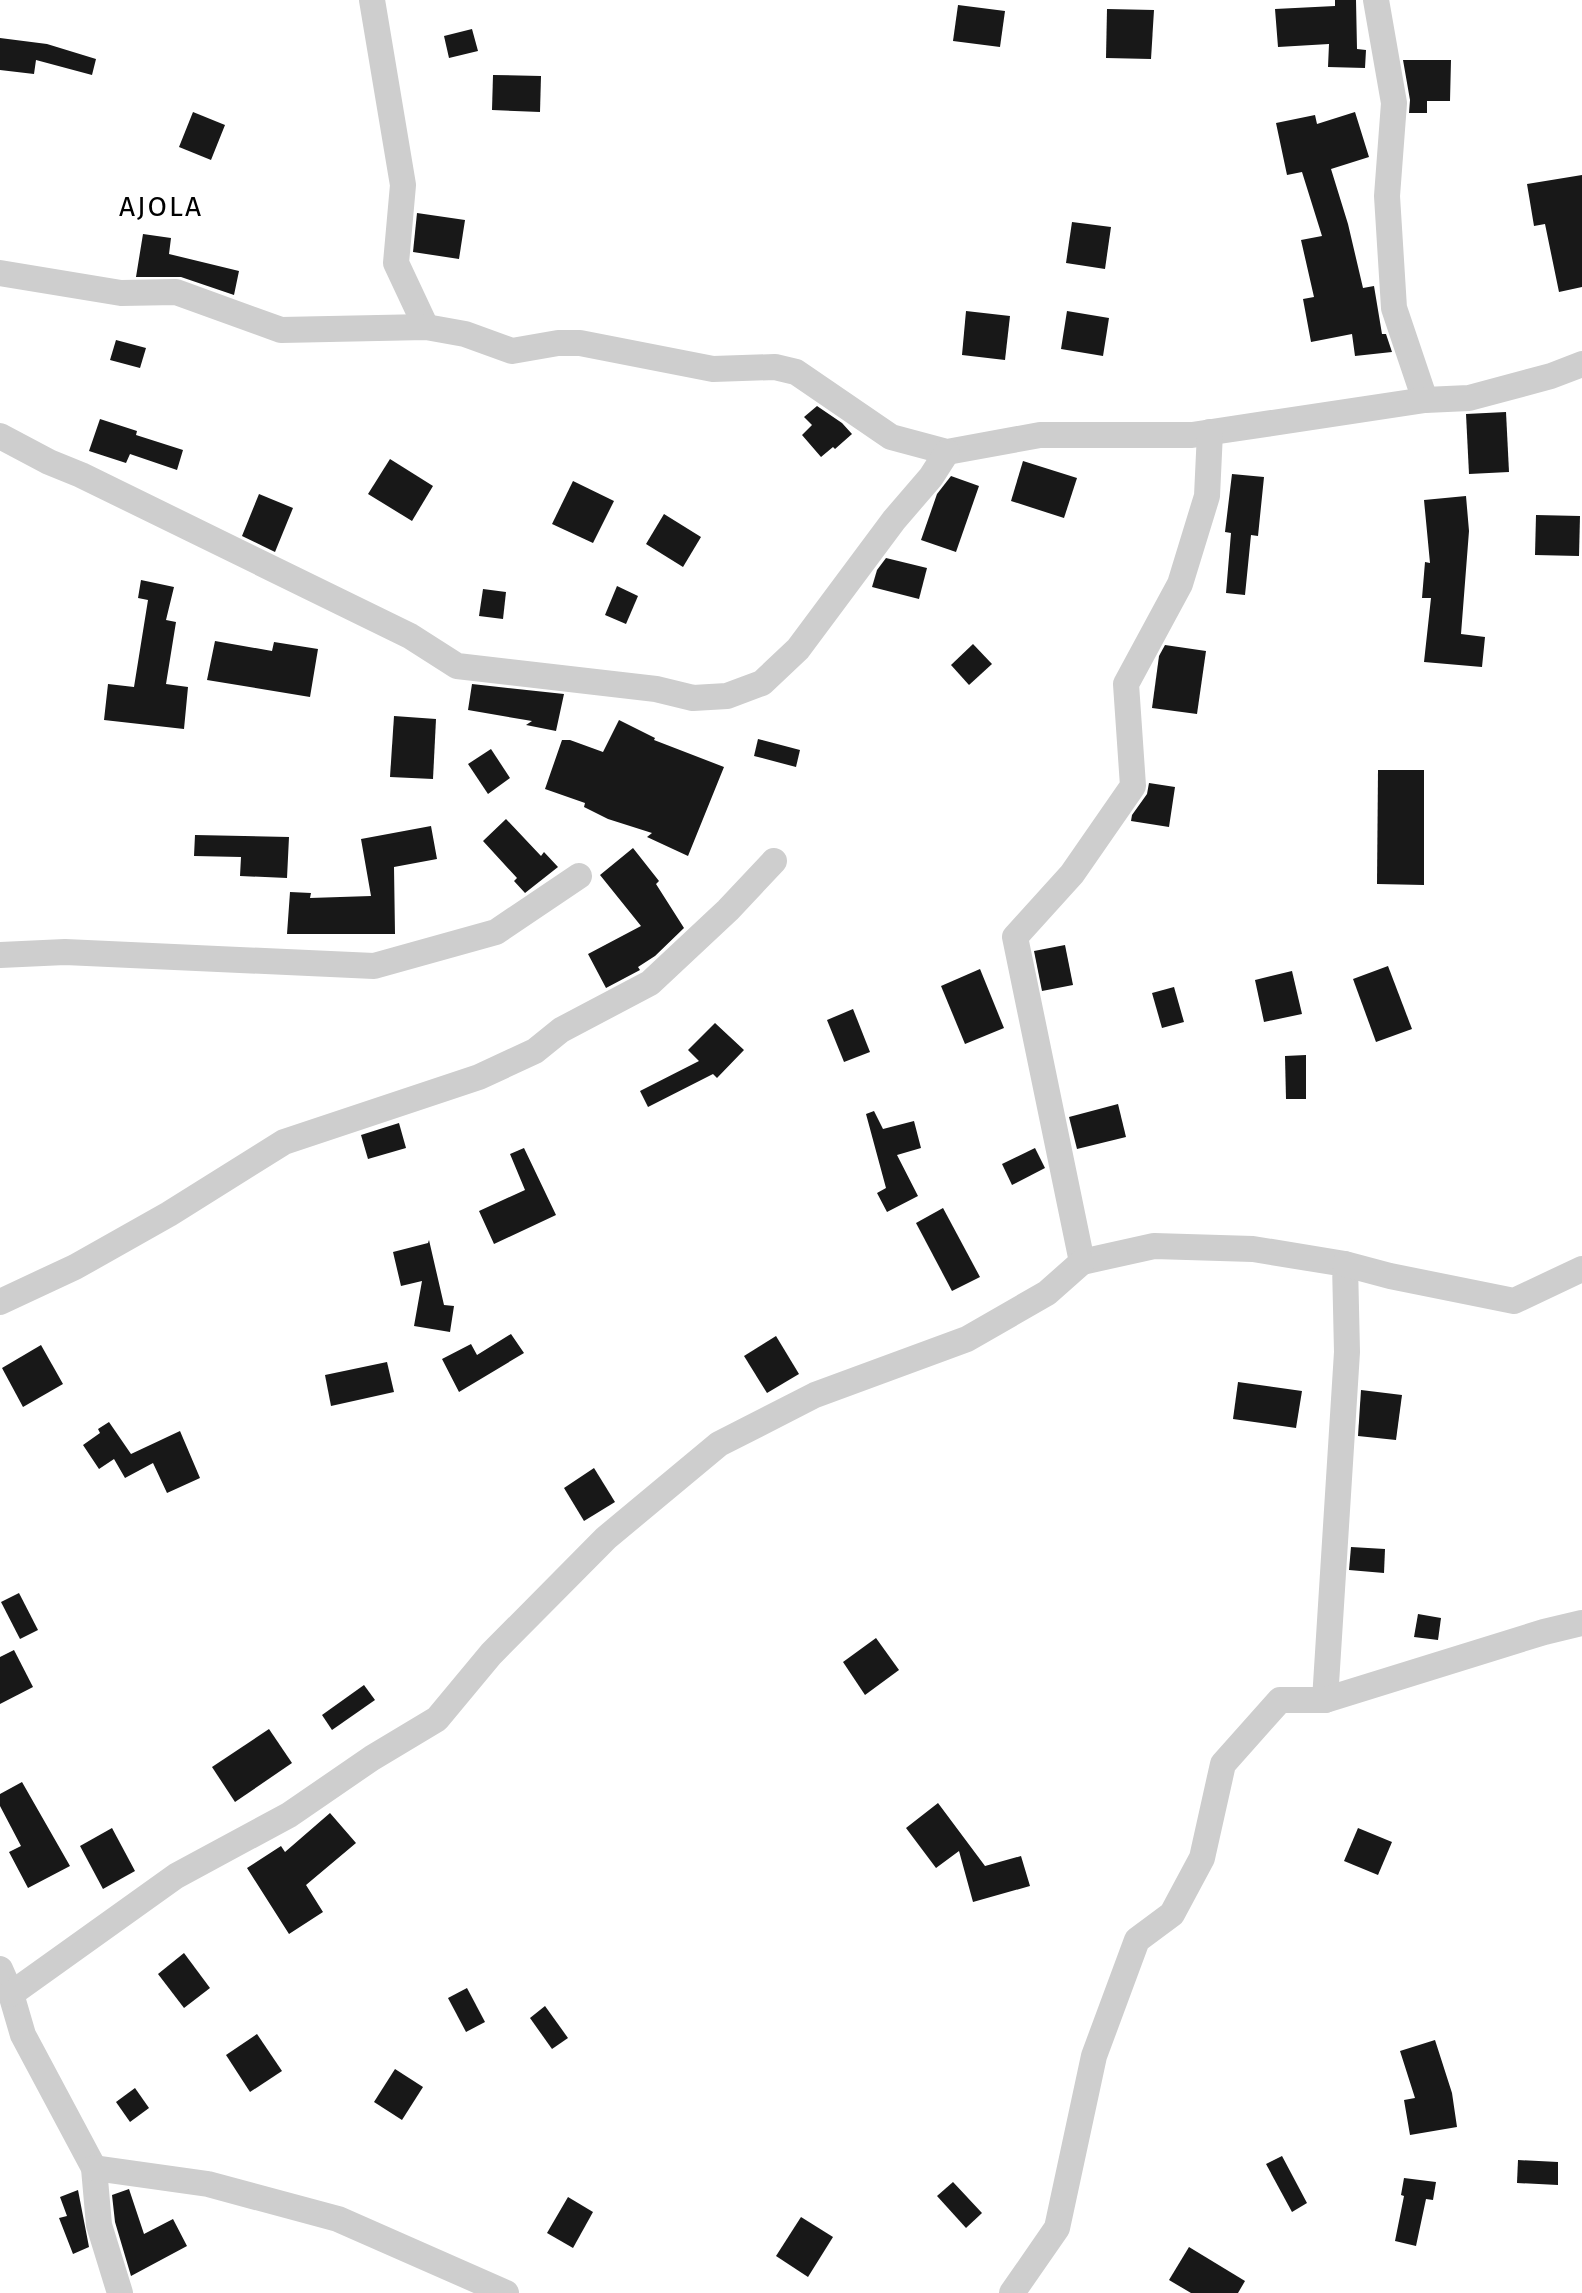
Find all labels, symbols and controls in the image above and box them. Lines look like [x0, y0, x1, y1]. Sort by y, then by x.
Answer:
district label: AJOLA [119, 190, 203, 223]

